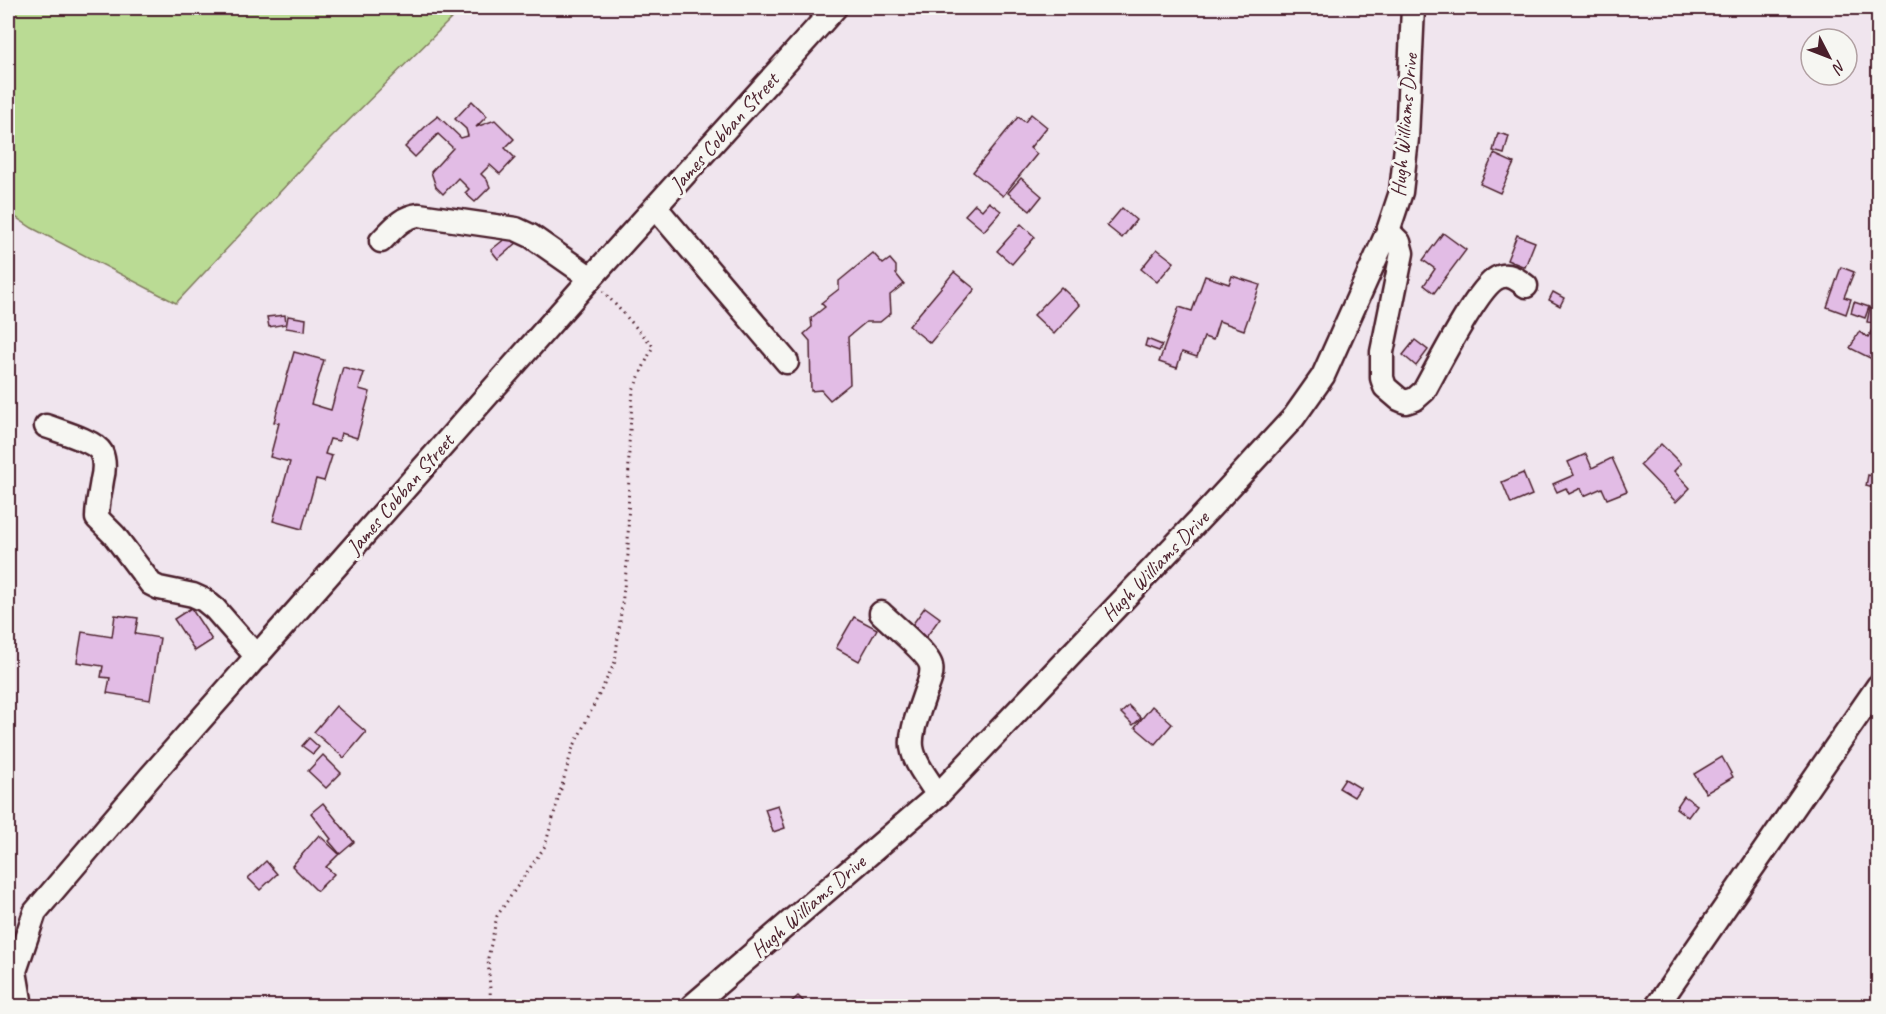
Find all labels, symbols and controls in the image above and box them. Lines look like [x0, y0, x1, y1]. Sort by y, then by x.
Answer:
north arrow [1799, 27, 1859, 87]
street label: Hugh Williams Drive [1385, 51, 1423, 198]
text: N [1827, 56, 1850, 79]
street label: James Cobban Street [663, 66, 785, 197]
street label: James Cobban Street [340, 427, 461, 560]
street label: Hugh Williams Drive [1096, 504, 1215, 627]
street label: Hugh Williams Drive [745, 848, 872, 963]

